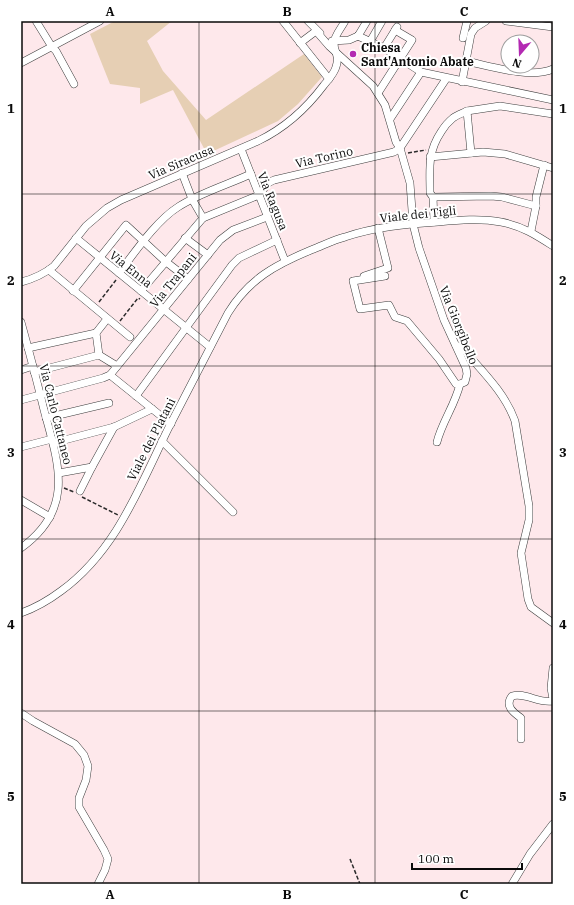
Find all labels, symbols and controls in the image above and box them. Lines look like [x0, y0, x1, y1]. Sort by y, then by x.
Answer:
text: A [105, 3, 115, 20]
text: B [282, 3, 292, 20]
text: C [460, 3, 469, 20]
north arrow [500, 34, 540, 74]
place label: Chiesa Sant'Antonio Abate [361, 40, 474, 69]
marker: Chiesa Sant'Antonio Abate [348, 49, 358, 59]
text: N [510, 55, 523, 71]
text: 1 [7, 100, 15, 117]
text: 1 [559, 100, 567, 117]
street label: Via Siracusa [146, 141, 216, 182]
street label: Via Torino [294, 143, 354, 171]
street label: Via Ragusa [254, 170, 292, 233]
street label: Viale dei Tigli [379, 203, 457, 225]
street label: Via Enna [107, 247, 156, 291]
street label: Via Trapani [146, 250, 200, 310]
text: 2 [7, 272, 15, 289]
text: 2 [559, 272, 567, 289]
street label: Via Giorgibello [436, 284, 482, 367]
street label: Via Carlo Cattaneo [36, 362, 76, 466]
street label: Viale dei Platani [124, 395, 178, 483]
text: 3 [7, 444, 15, 461]
text: 3 [559, 444, 567, 461]
text: 4 [7, 616, 15, 633]
text: 4 [559, 616, 567, 633]
text: 5 [7, 788, 15, 805]
text: 5 [559, 788, 567, 805]
scale bar [412, 845, 522, 871]
text: 100 m [418, 851, 454, 866]
text: A [105, 886, 115, 903]
text: B [282, 886, 292, 903]
text: C [460, 886, 469, 903]

